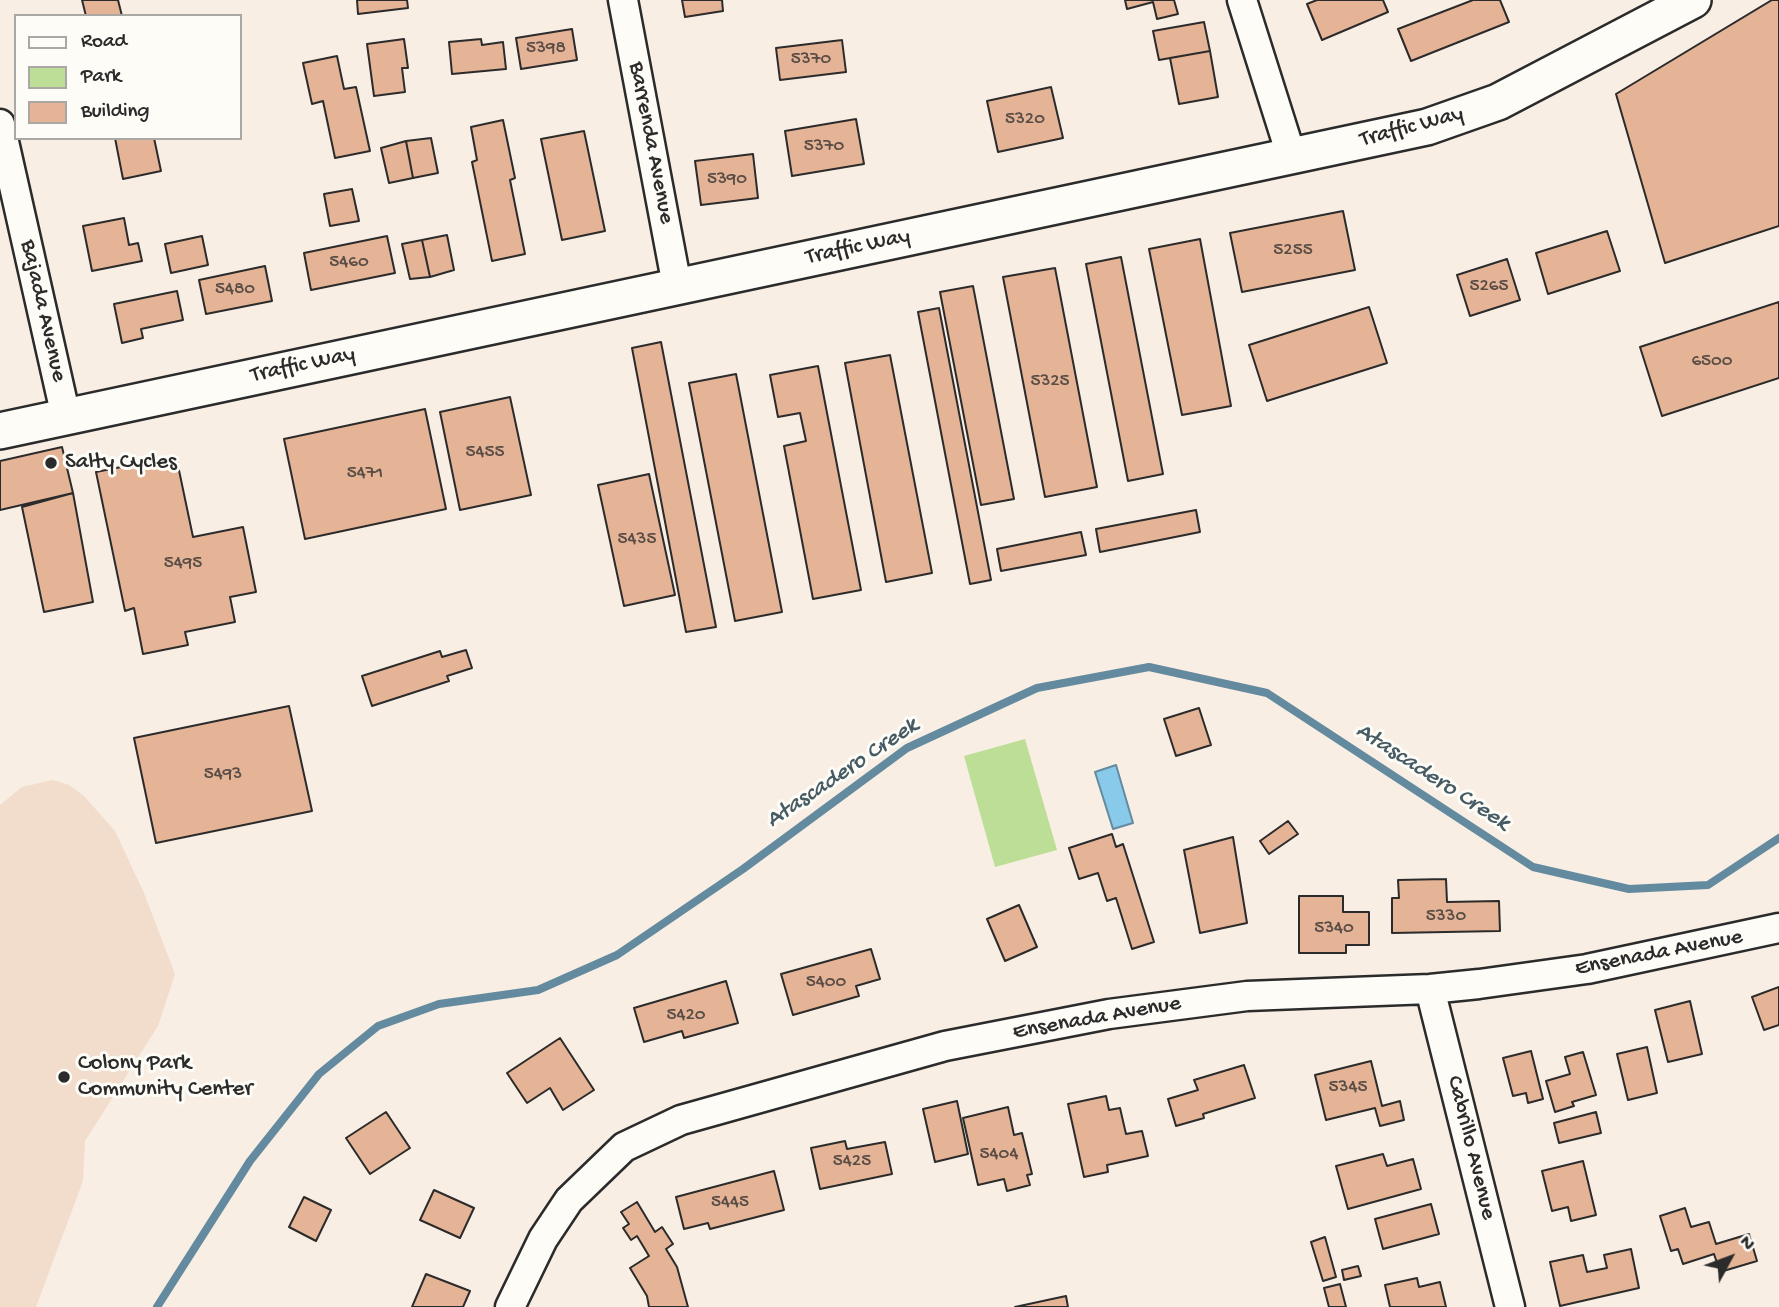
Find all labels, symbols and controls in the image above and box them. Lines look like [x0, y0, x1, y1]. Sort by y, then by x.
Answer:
legend [14, 14, 242, 140]
text: Road [81, 30, 127, 55]
house number: 5398 [526, 38, 566, 60]
house number: 5370 [791, 49, 831, 71]
street label: Barrenda Avenue [621, 60, 679, 226]
text: Park [81, 65, 121, 90]
text: Building [81, 100, 150, 125]
street label: Traffic Way [1357, 101, 1467, 155]
house number: 5320 [1005, 109, 1045, 131]
house number: 5370 [804, 136, 844, 158]
house number: 5390 [707, 169, 747, 191]
street label: Traffic Way [803, 224, 913, 272]
street label: Bajada Avenue [12, 237, 72, 385]
house number: 5255 [1273, 240, 1313, 262]
house number: 5460 [329, 252, 369, 274]
house number: 5265 [1470, 276, 1508, 298]
house number: 5480 [215, 279, 255, 301]
street label: Traffic Way [248, 342, 358, 390]
house number: 6500 [1691, 351, 1733, 373]
house number: 5325 [1030, 371, 1070, 393]
house number: 5455 [466, 442, 504, 464]
place label: Salty Cycles [65, 449, 177, 477]
marker: Salty Cycles [43, 455, 59, 471]
house number: 5471 [347, 463, 383, 485]
house number: 5435 [618, 529, 656, 551]
house number: 5495 [164, 553, 202, 575]
water label: Atascadero Creek [761, 712, 925, 836]
water label: Atascadero Creek [1350, 718, 1514, 838]
house number: 5493 [204, 764, 242, 786]
house number: 5330 [1426, 906, 1466, 928]
house number: 5340 [1314, 918, 1354, 940]
street label: Ensenada Avenue [1573, 924, 1745, 984]
house number: 5400 [806, 972, 846, 994]
street label: Ensenada Avenue [1011, 991, 1183, 1047]
house number: 5420 [666, 1005, 706, 1027]
place label: Colony Park Community Center [78, 1050, 253, 1104]
marker: Colony Park Community Center [56, 1069, 72, 1085]
street label: Cabrillo Avenue [1439, 1073, 1501, 1223]
house number: 5345 [1329, 1077, 1367, 1099]
house number: 5404 [980, 1144, 1018, 1166]
house number: 5425 [833, 1151, 871, 1173]
house number: 5445 [711, 1192, 749, 1214]
north arrow [1695, 1223, 1765, 1293]
text: N [1733, 1232, 1759, 1256]

